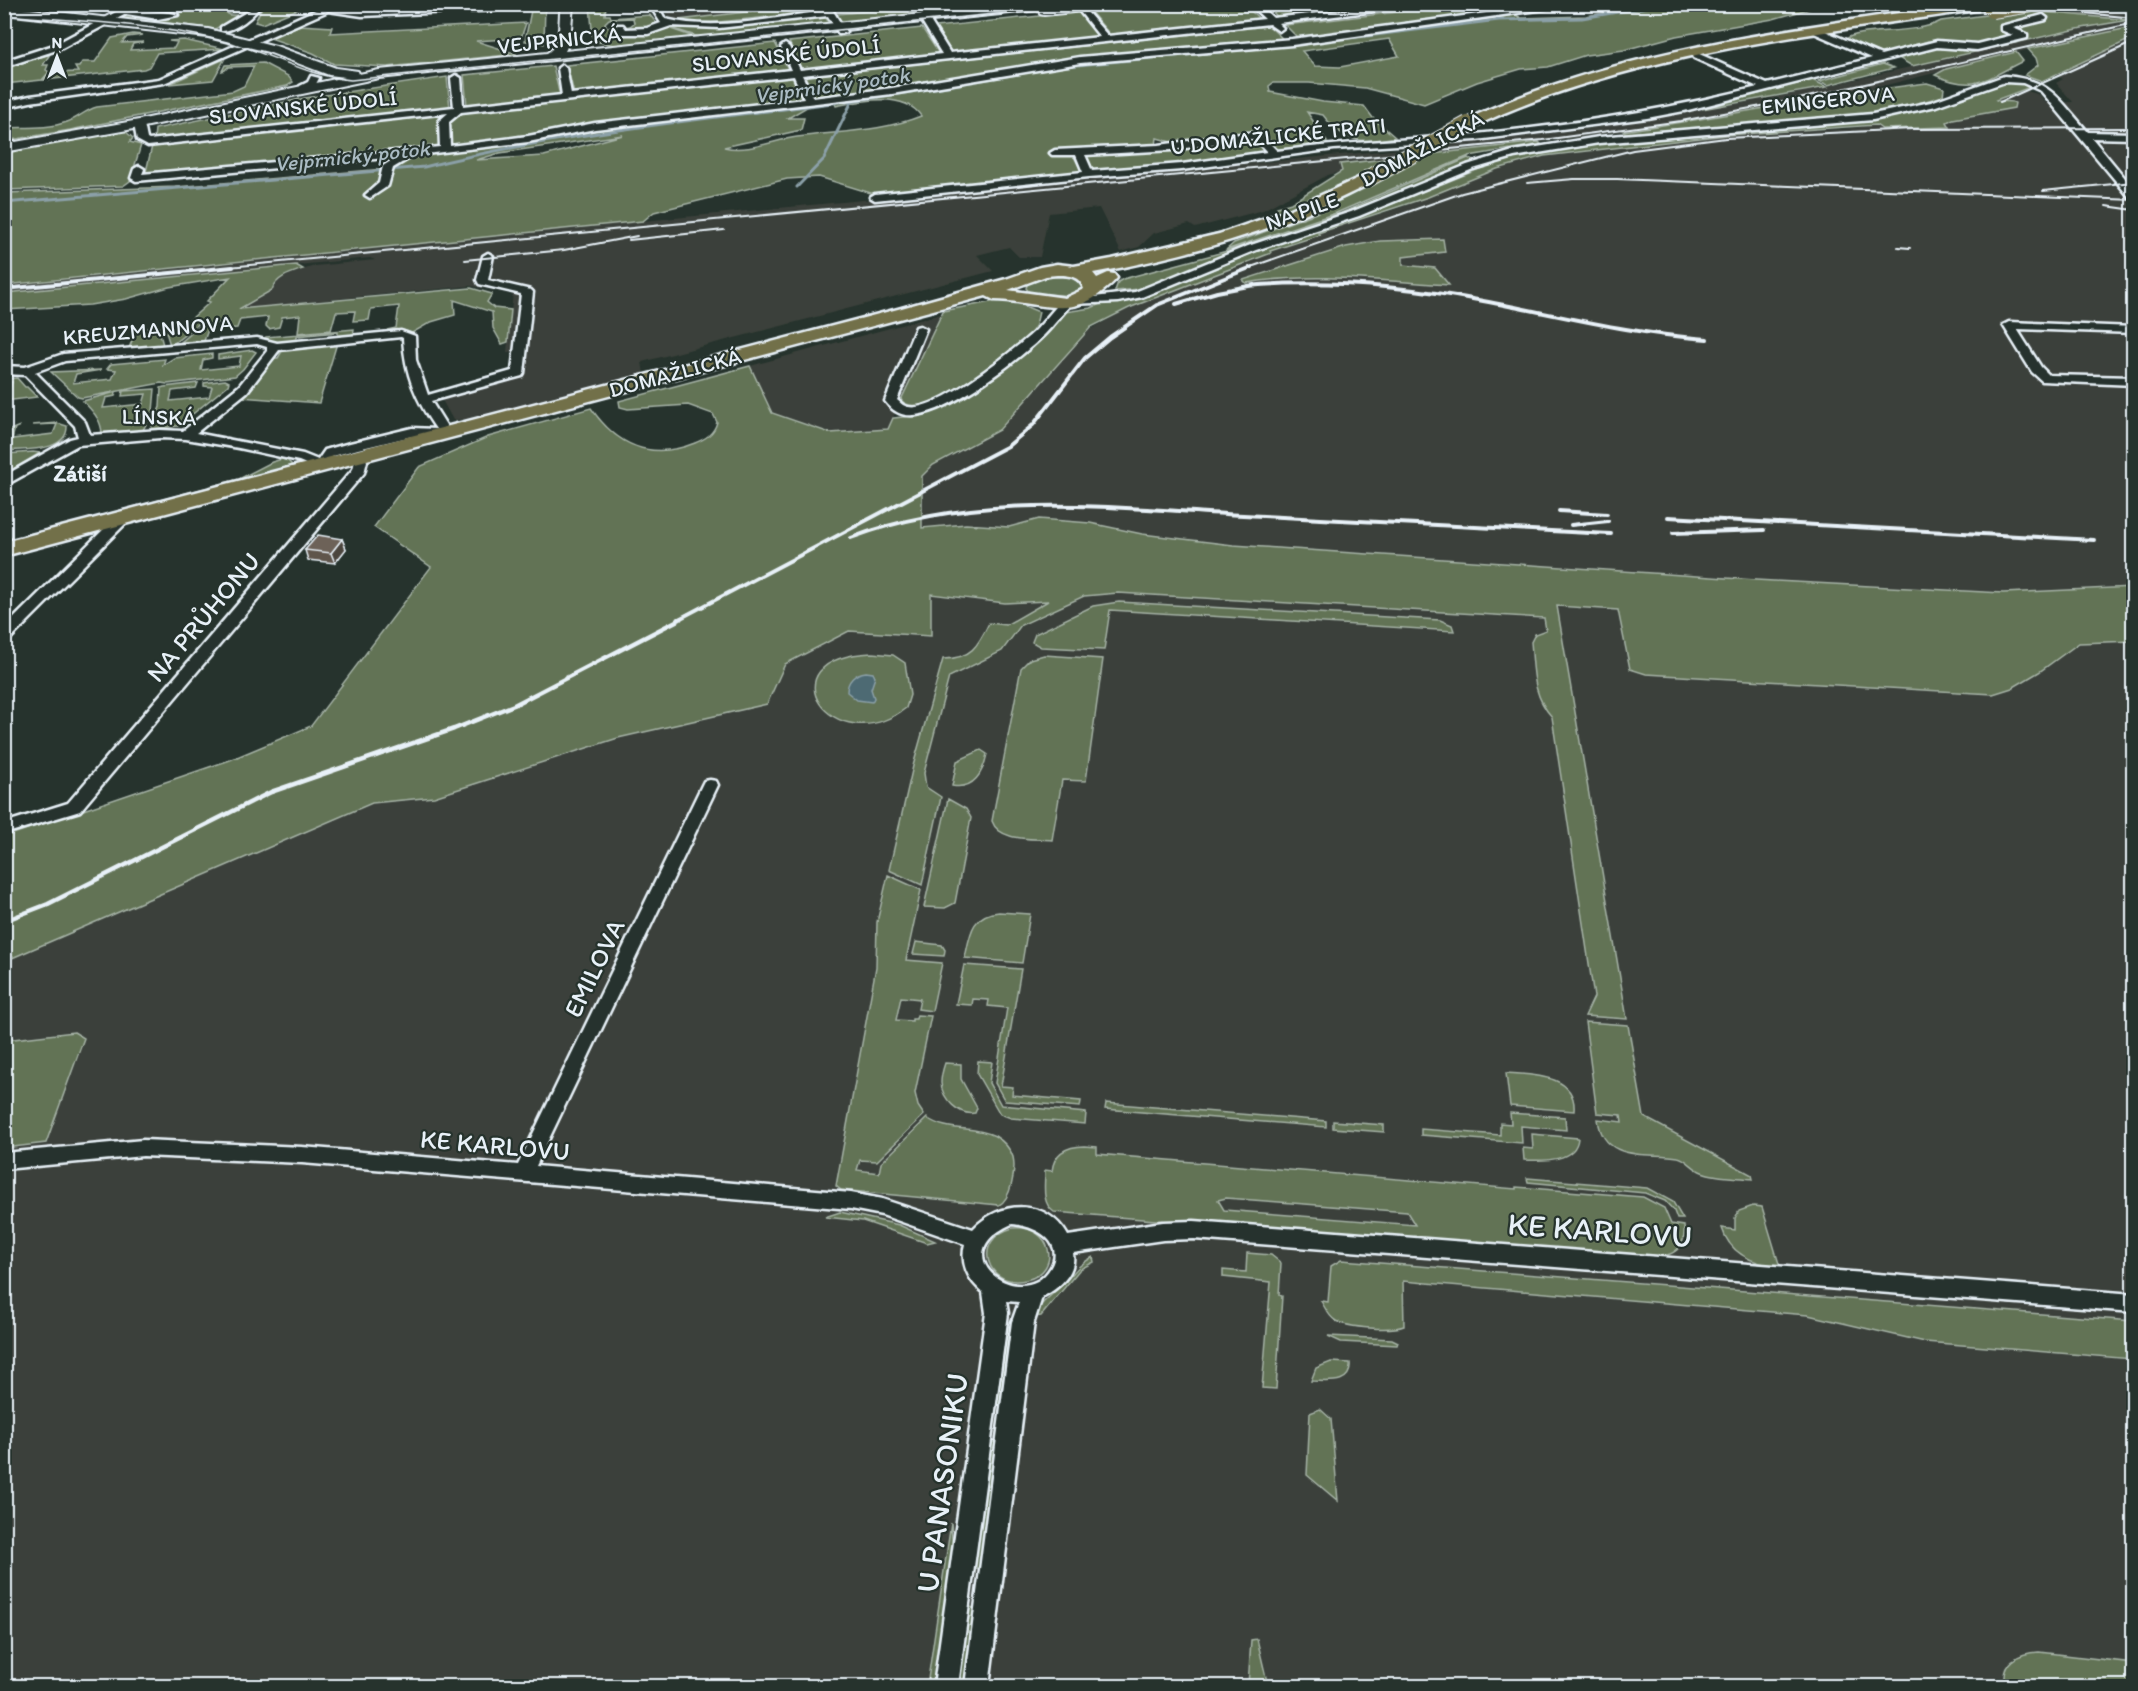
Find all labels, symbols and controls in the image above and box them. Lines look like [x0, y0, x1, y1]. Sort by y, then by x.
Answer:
street label: VEJPRNICKÁ [496, 20, 622, 60]
north arrow [27, 27, 87, 87]
street label: SLOVANSKÉ ÚDOLÍ [690, 32, 882, 78]
text: N [52, 33, 62, 52]
water label: Vejprnický potok [753, 61, 913, 109]
street label: EMINGEROVA [1760, 80, 1896, 120]
street label: SLOVANSKÉ ÚDOLÍ [207, 84, 399, 130]
street label: DOMAŽLICKÁ [1356, 105, 1488, 193]
street label: U DOMAŽLICKÉ TRATI [1169, 111, 1387, 161]
water label: Vejprnický potok [273, 134, 433, 178]
street label: NA PILE [1262, 186, 1342, 236]
street label: KREUZMANNOVA [62, 309, 234, 351]
street label: DOMAŽLICKÁ [606, 342, 744, 404]
street label: LÍNSKÁ [121, 403, 197, 431]
district label: Zátiší [53, 460, 107, 487]
street label: NA PRŮHONU [139, 546, 267, 688]
street label: EMILOVA [557, 913, 632, 1022]
street label: KE KARLOVU [419, 1123, 571, 1167]
street label: KE KARLOVU [1506, 1205, 1694, 1255]
street label: U PANASONIKU [908, 1371, 976, 1595]

